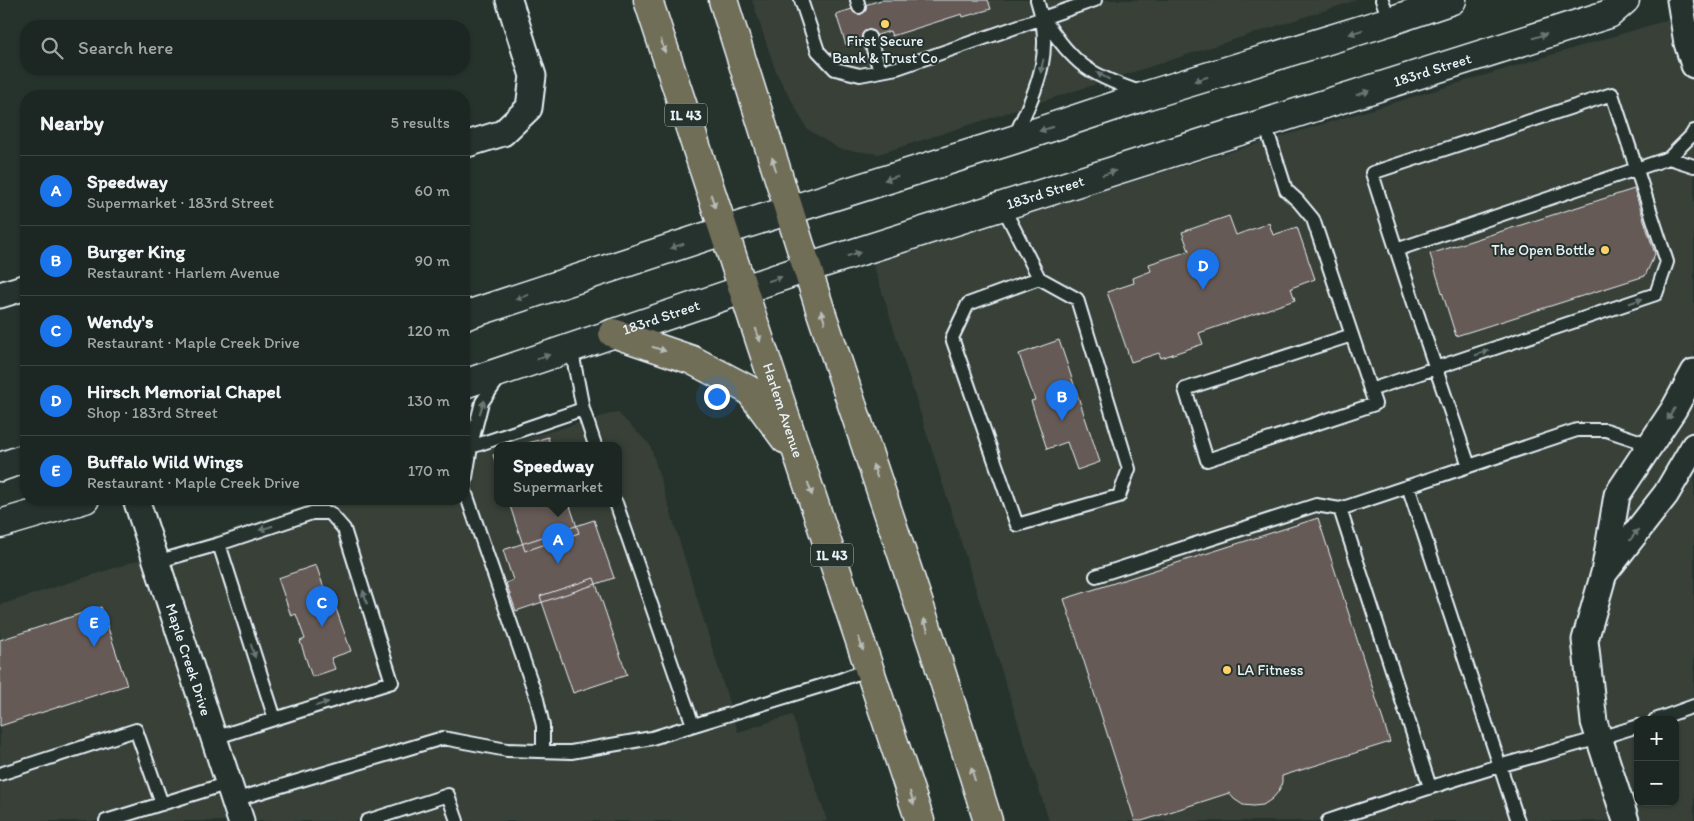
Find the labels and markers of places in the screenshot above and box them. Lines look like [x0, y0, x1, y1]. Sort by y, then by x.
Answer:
marker: First Secure Bank & Trust Co [879, 18, 891, 30]
place label: First Secure Bank & Trust Co [832, 32, 938, 67]
place label: The Open Bottle [1491, 241, 1595, 259]
marker: The Open Bottle [1599, 244, 1611, 256]
pin: D [1187, 249, 1219, 290]
pin: B [1046, 380, 1078, 421]
pin: A [542, 523, 574, 564]
pin: C [306, 586, 338, 627]
pin: E [78, 606, 110, 647]
place label: LA Fitness [1237, 661, 1304, 679]
marker: LA Fitness [1221, 664, 1233, 676]

